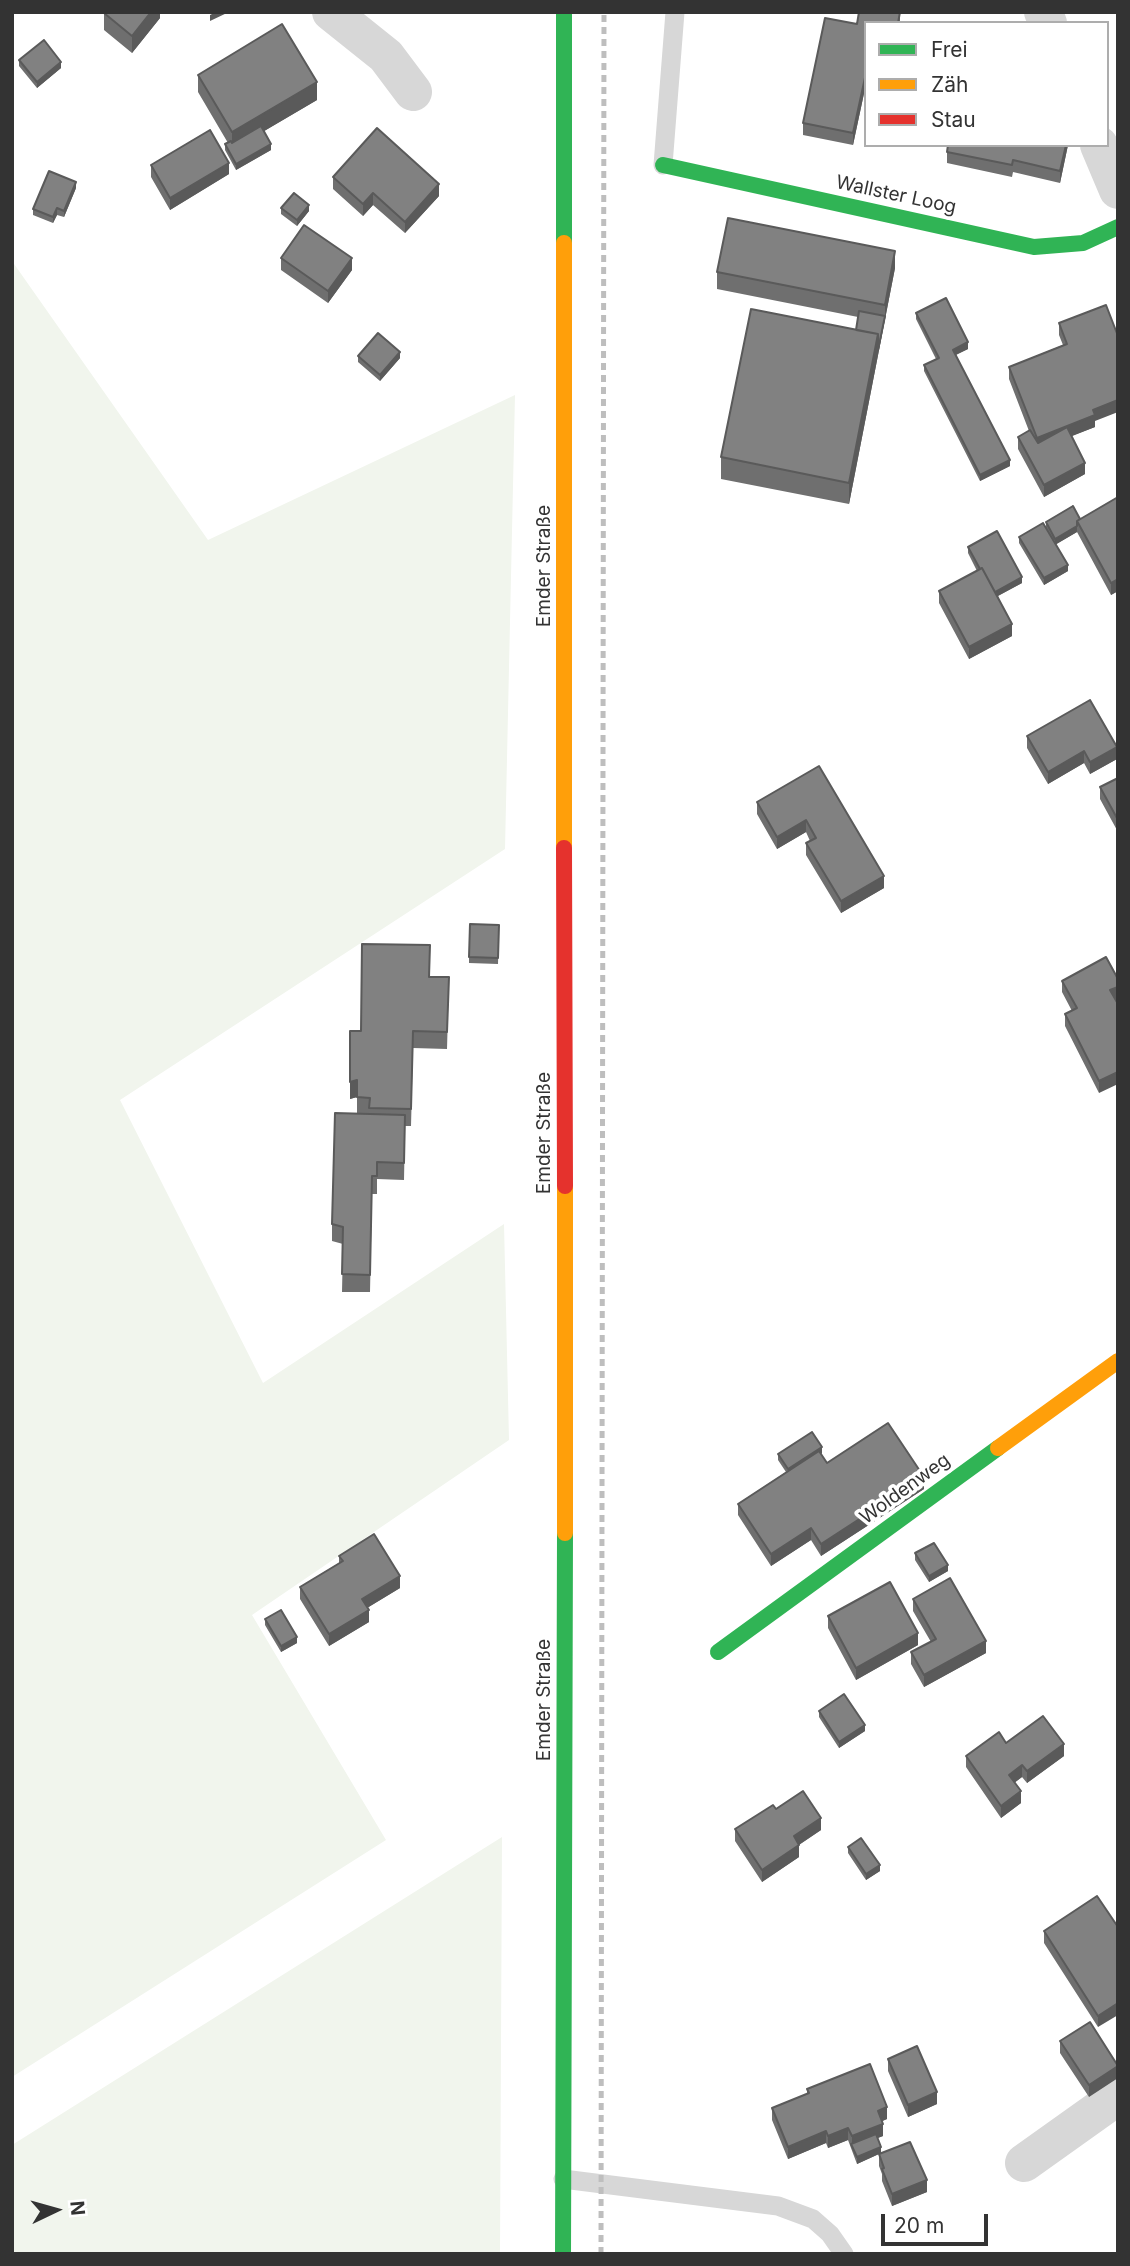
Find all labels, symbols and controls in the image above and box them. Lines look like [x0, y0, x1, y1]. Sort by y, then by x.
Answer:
legend [864, 21, 1109, 147]
text: Frei [931, 37, 968, 62]
text: Zäh [931, 72, 968, 97]
text: Stau [931, 107, 976, 132]
street label: Wallster Loog [834, 171, 958, 219]
street label: Emder Straße [533, 505, 555, 627]
street label: Emder Straße [533, 1072, 555, 1194]
street label: Woldenweg [856, 1449, 954, 1529]
street label: Emder Straße [533, 1639, 555, 1761]
north arrow [21, 2175, 91, 2245]
text: N [65, 2200, 90, 2216]
scale bar [885, 2200, 992, 2244]
text: 20 m [894, 2213, 944, 2238]

